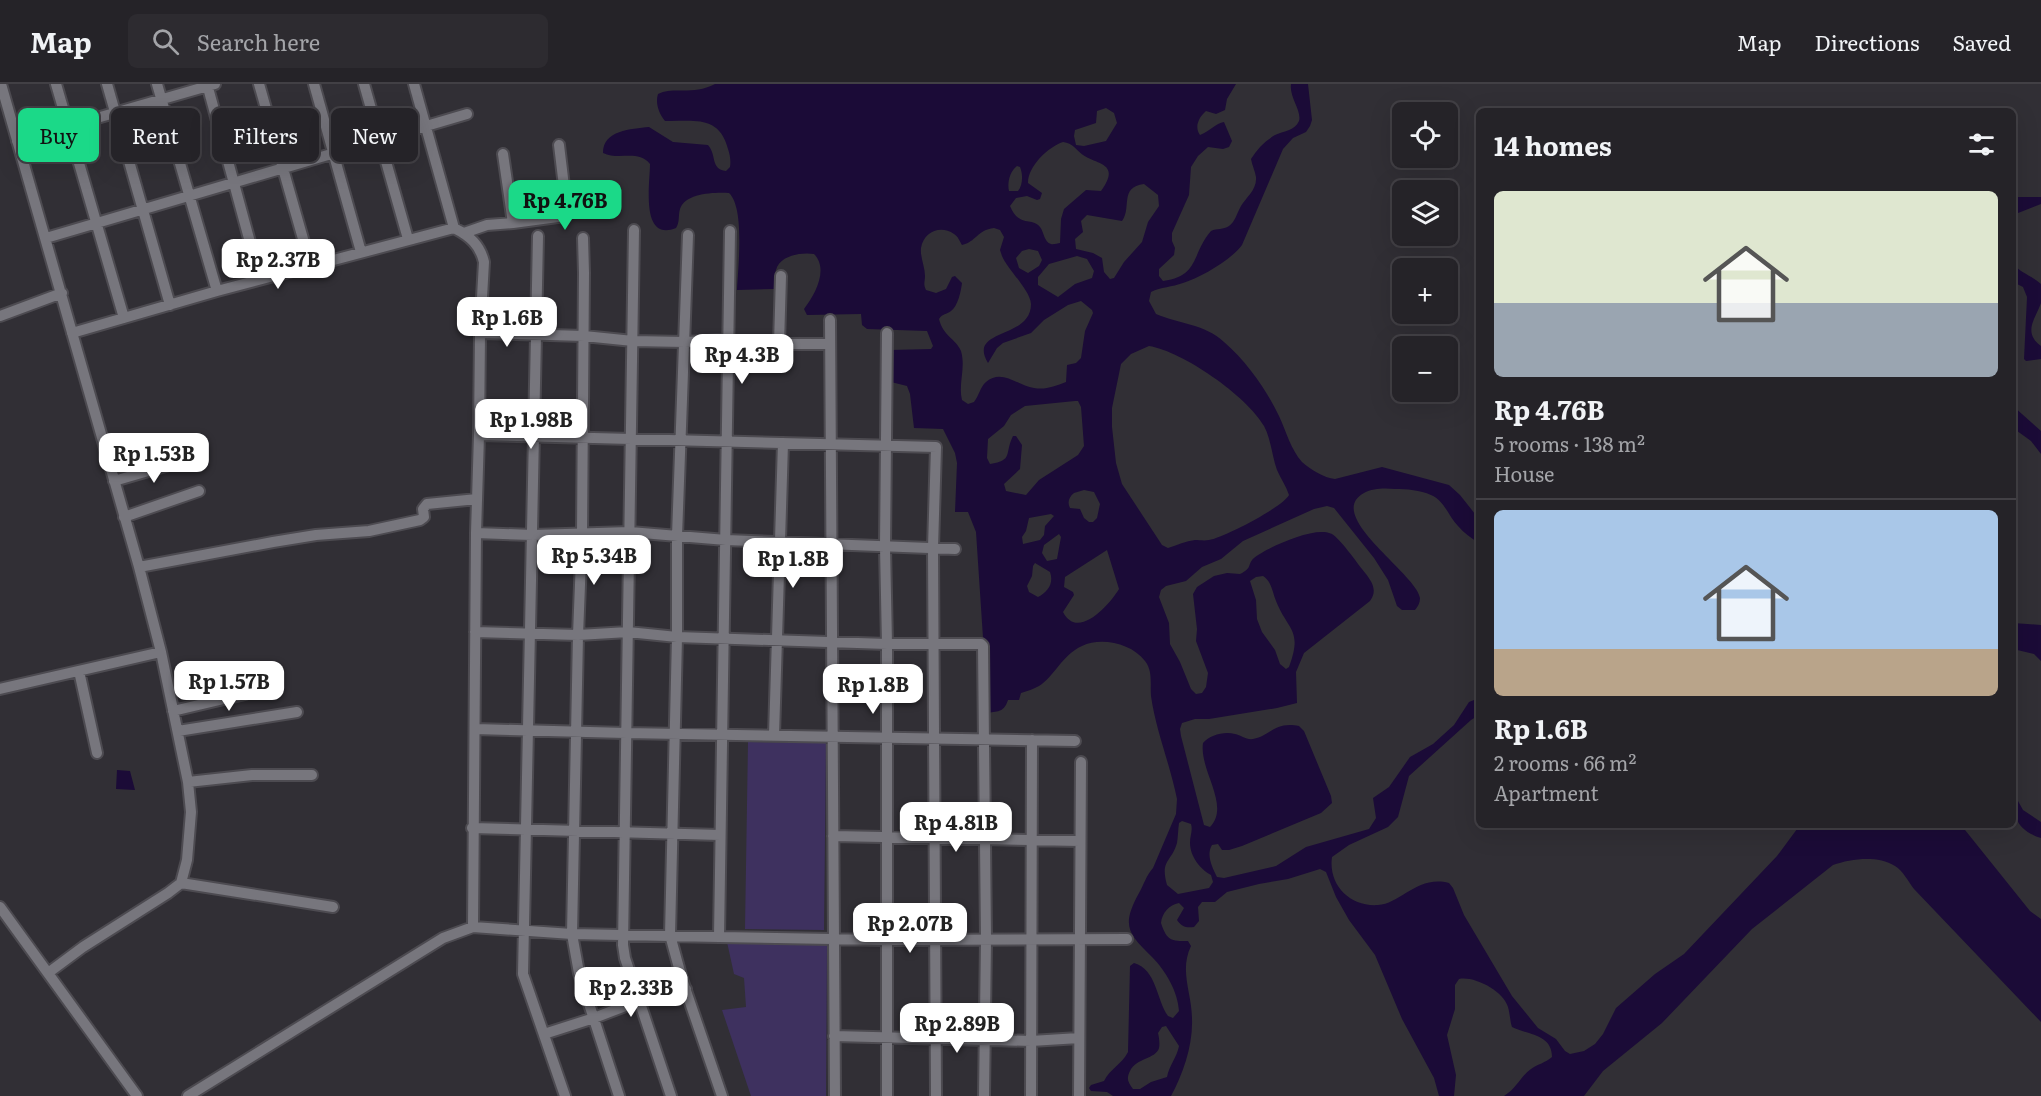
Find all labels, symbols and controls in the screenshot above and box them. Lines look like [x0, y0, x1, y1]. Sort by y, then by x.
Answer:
search box [128, 14, 548, 68]
text: Map [30, 20, 92, 62]
icon: search [149, 25, 182, 58]
text: Search here [197, 25, 320, 58]
text: Map [1737, 26, 1782, 57]
text: Directions [1815, 26, 1920, 57]
text: Saved [1953, 26, 2011, 57]
map controls [1392, 102, 1458, 402]
button: locate [1392, 102, 1458, 168]
chip: Buy [18, 108, 99, 162]
chip: Rent [111, 108, 200, 162]
chip: Filters [212, 108, 319, 162]
chip: New [331, 108, 418, 162]
text: 14 homes [1494, 125, 1612, 164]
icon: filters [1965, 128, 1998, 161]
pin: Rp 4.76B [503, 180, 627, 231]
button: layers [1392, 180, 1458, 246]
text: Rp 4.76B [523, 184, 608, 214]
icon: home [1692, 230, 1800, 338]
pin: Rp 2.37B [216, 239, 340, 290]
text: Rp 2.37B [236, 243, 320, 273]
button: + [1392, 258, 1458, 324]
pin: Rp 1.6B [452, 297, 562, 348]
text: Rp 1.6B [471, 301, 543, 331]
pin: Rp 4.3B [687, 334, 797, 385]
button: − [1392, 336, 1458, 402]
text: Rp 4.3B [704, 338, 780, 368]
text: Rp 4.76B [1494, 389, 1605, 428]
pin: Rp 1.98B [469, 399, 593, 450]
text: Rp 1.98B [489, 403, 573, 433]
text: 5 rooms · 138 m² [1494, 428, 1645, 458]
pin: Rp 1.53B [92, 433, 216, 484]
text: Rp 1.53B [113, 437, 195, 467]
text: House [1494, 458, 1554, 488]
pin: Rp 5.34B [532, 535, 656, 586]
pin: Rp 1.8B [738, 538, 848, 589]
text: Rp 5.34B [551, 539, 637, 569]
text: Rp 1.8B [757, 542, 829, 572]
icon: home [1692, 549, 1800, 657]
pin: Rp 1.57B [167, 661, 291, 712]
pin: Rp 1.8B [818, 664, 928, 715]
text: Rp 1.57B [188, 665, 270, 695]
text: Rp 1.8B [837, 668, 909, 698]
text: Rp 1.6B [1494, 708, 1588, 747]
text: 2 rooms · 66 m² [1494, 747, 1636, 777]
text: Apartment [1494, 777, 1599, 807]
pin: Rp 4.81B [894, 802, 1018, 853]
text: Rp 4.81B [914, 806, 998, 836]
pin: Rp 2.07B [848, 903, 972, 954]
text: Rp 2.07B [867, 907, 953, 937]
pin: Rp 2.33B [569, 967, 693, 1018]
text: Rp 2.33B [589, 971, 673, 1001]
pin: Rp 2.89B [895, 1003, 1019, 1054]
text: Rp 2.89B [914, 1007, 1000, 1037]

